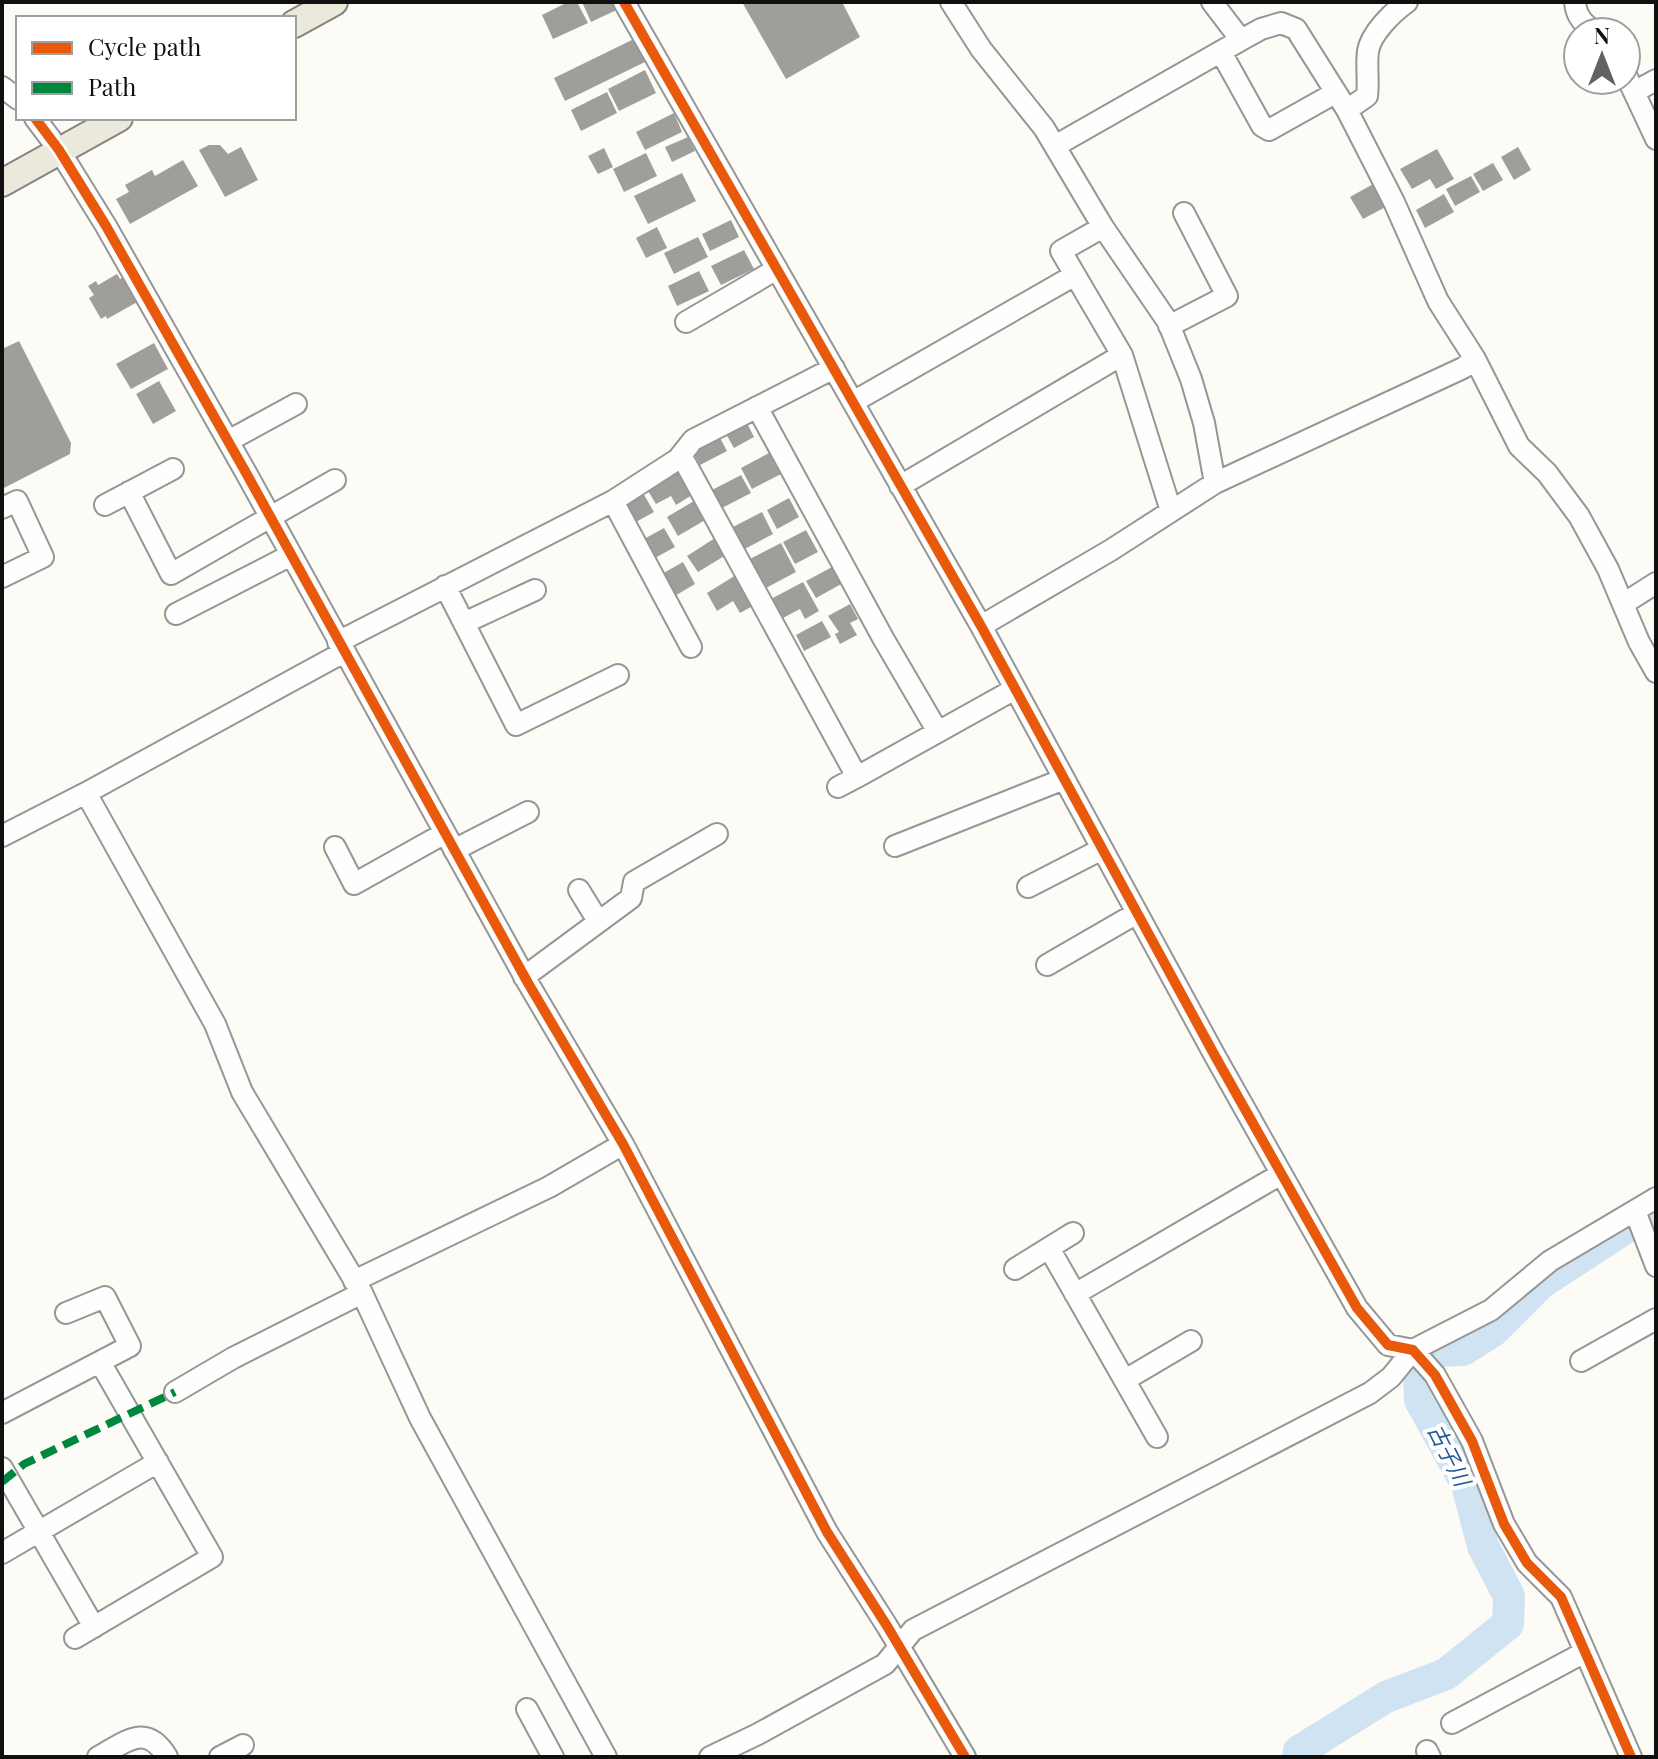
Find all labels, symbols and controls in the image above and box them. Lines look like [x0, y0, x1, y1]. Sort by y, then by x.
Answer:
legend [16, 16, 296, 120]
north arrow [1562, 16, 1642, 96]
text: N [1594, 20, 1610, 50]
text: Cycle path [88, 30, 201, 62]
text: Path [88, 70, 136, 102]
water label: 古子川 [1422, 1418, 1479, 1493]

